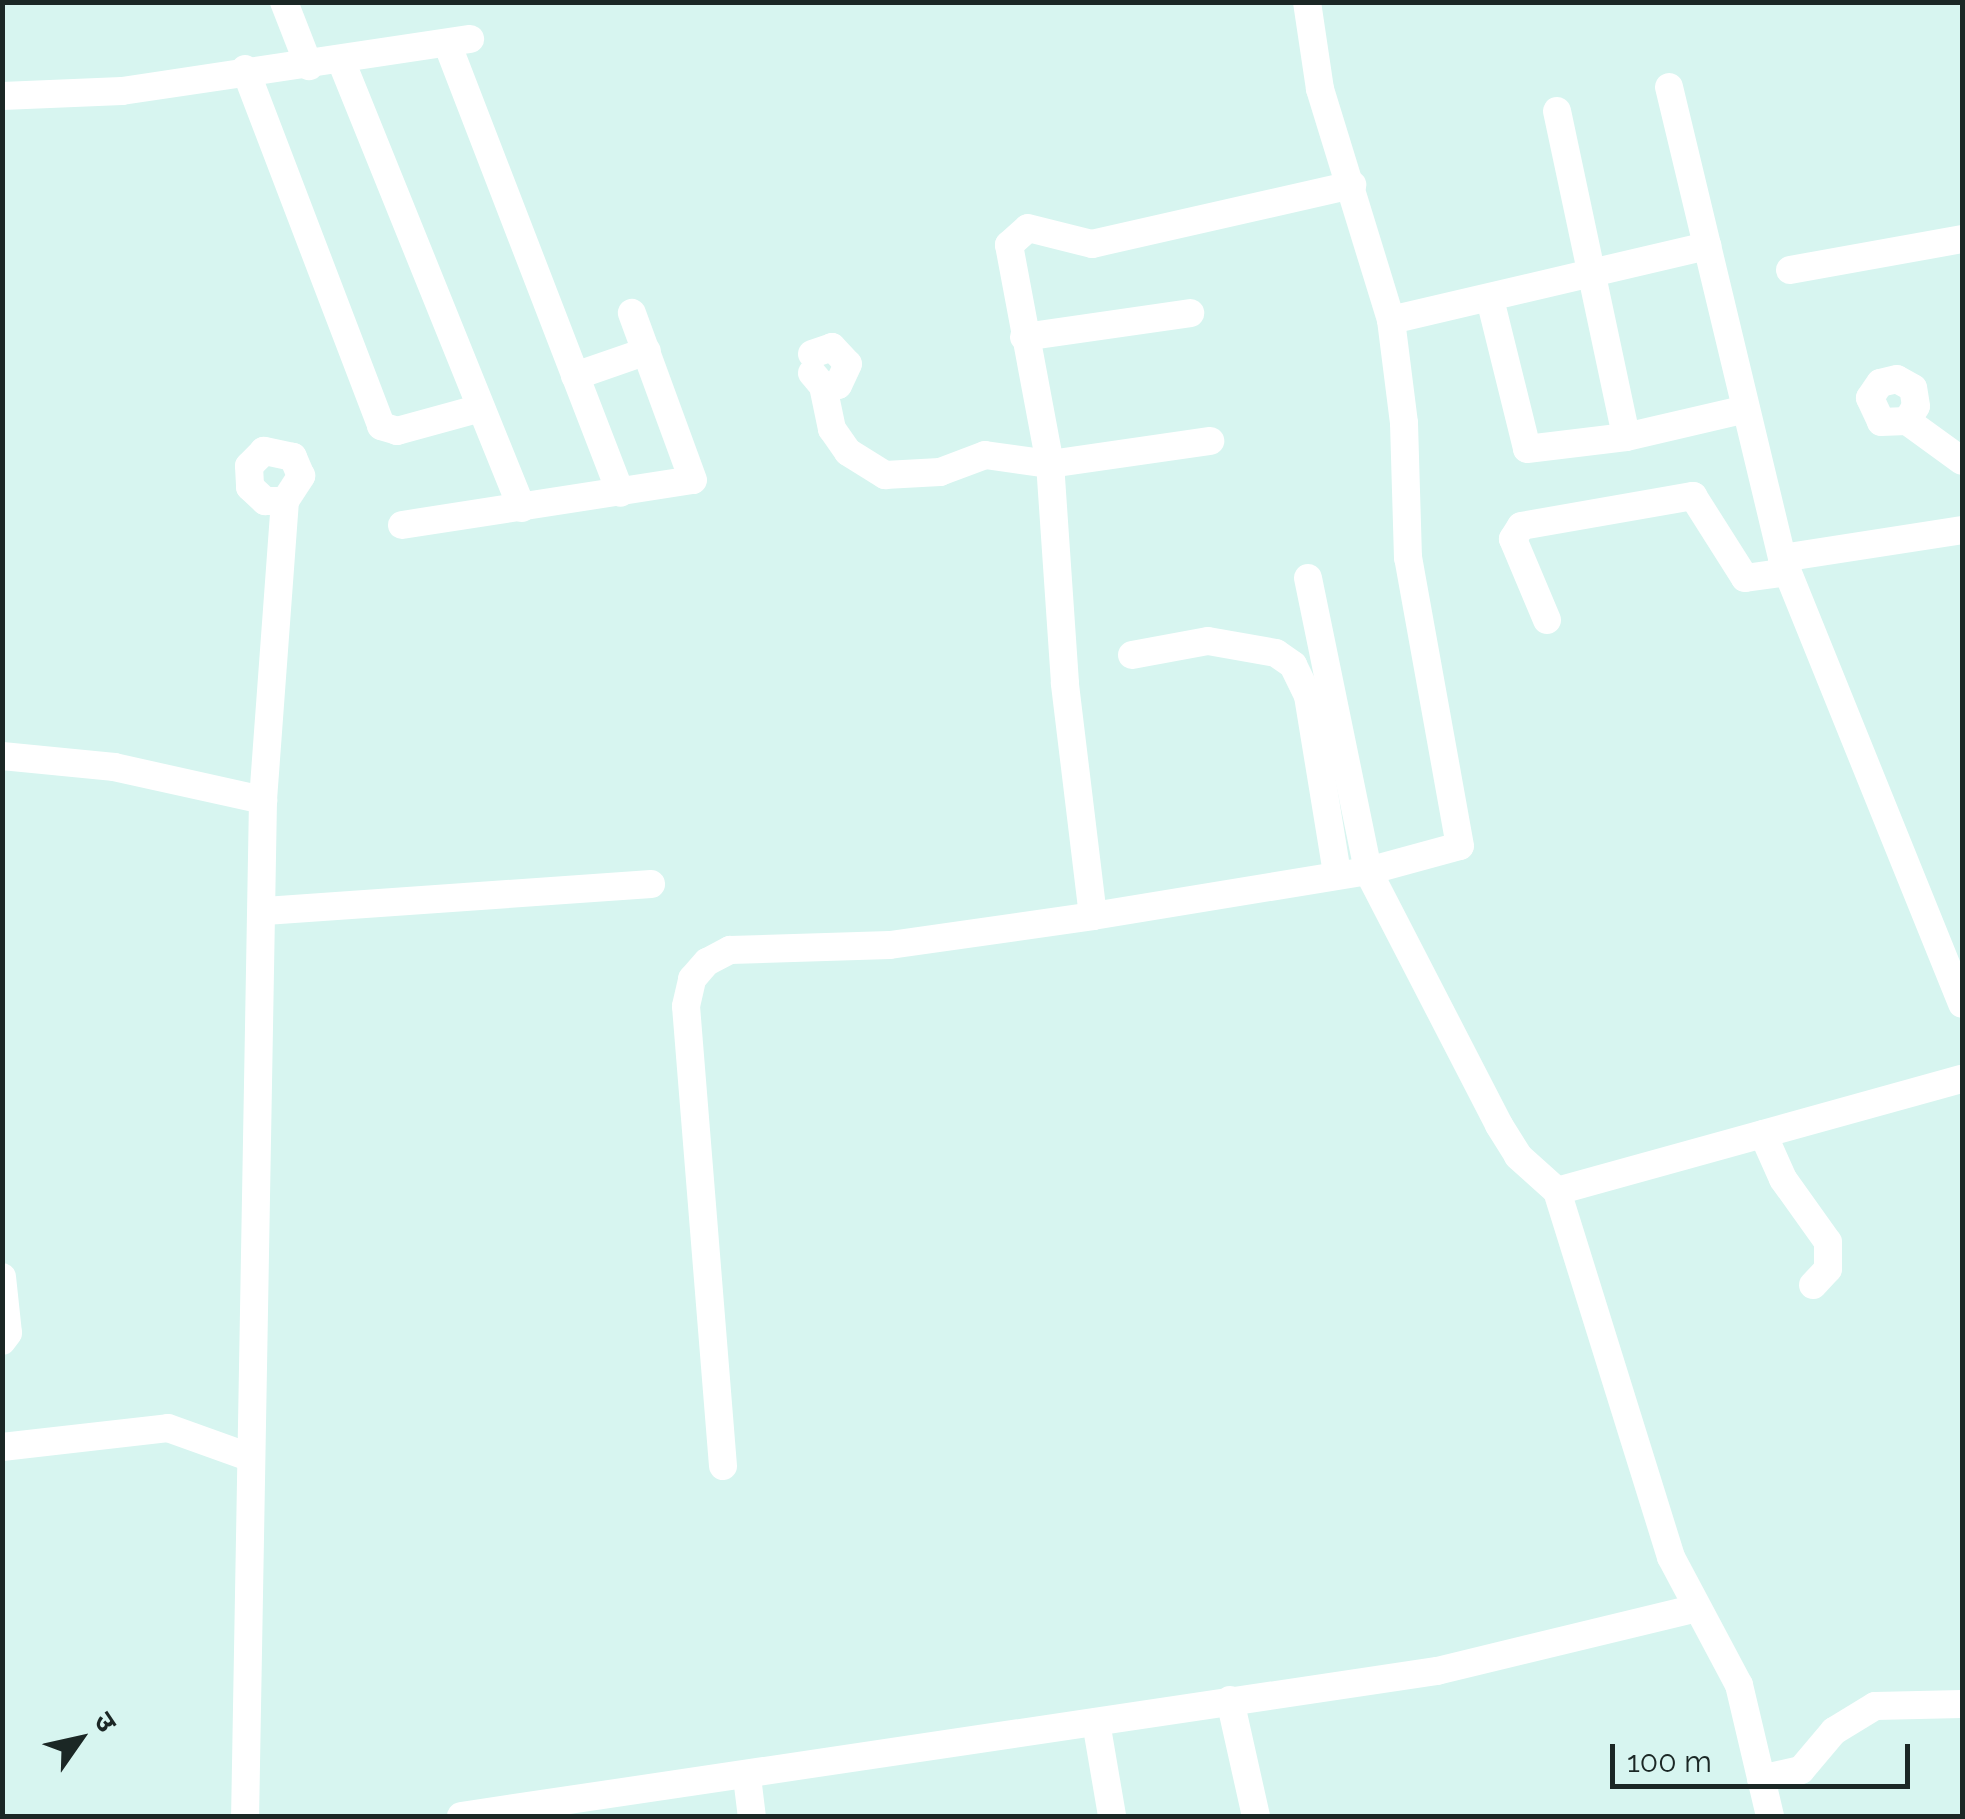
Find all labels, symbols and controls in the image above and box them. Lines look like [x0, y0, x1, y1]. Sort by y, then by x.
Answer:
north arrow [30, 1689, 130, 1789]
text: उ [87, 1706, 124, 1738]
scale bar [1615, 1724, 1915, 1786]
text: 100 m [1627, 1744, 1712, 1779]

